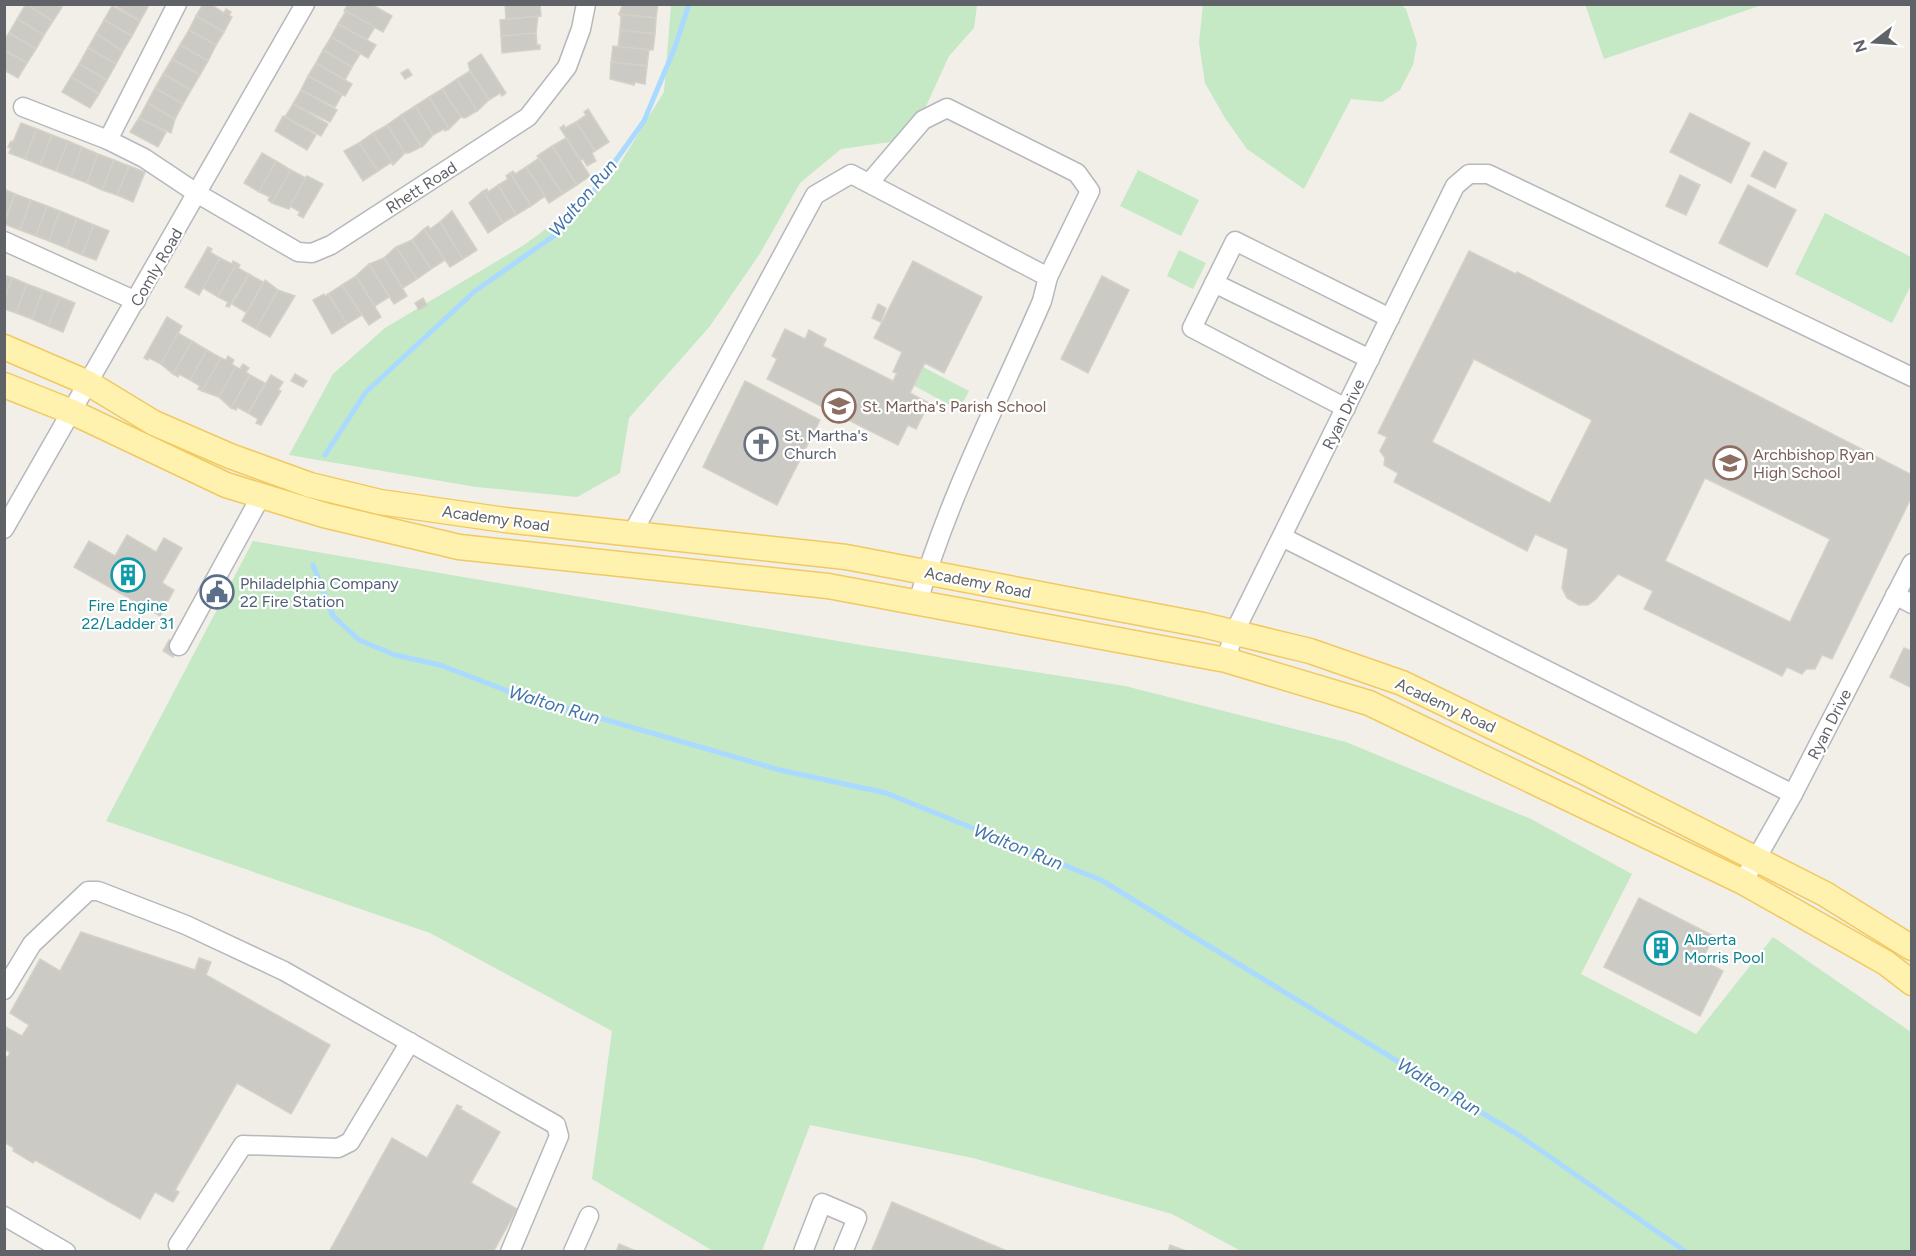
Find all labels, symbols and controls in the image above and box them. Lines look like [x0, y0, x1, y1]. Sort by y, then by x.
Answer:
north arrow [1844, 12, 1904, 72]
text: N [1849, 38, 1871, 55]
water label: Walton Run [544, 155, 622, 241]
street label: Rhett Road [382, 158, 460, 217]
street label: Comly Road [126, 225, 186, 310]
street label: Ryan Drive [1318, 376, 1369, 453]
school or university icon: St. Martha's Parish School [821, 388, 857, 424]
place label: St. Martha's Parish School [862, 397, 1046, 416]
church icon: St. Martha's Church [743, 426, 779, 462]
place label: St. Martha's Church [784, 426, 868, 463]
school or university icon: Archbishop Ryan High School [1712, 445, 1748, 481]
place label: Archbishop Ryan High School [1753, 445, 1874, 482]
street label: Academy Road [441, 502, 551, 535]
building icon: Fire Engine 22/Ladder 31 [110, 557, 146, 593]
street label: Academy Road [923, 563, 1033, 602]
public building icon: Philadelphia Company 22 Fire Station [199, 574, 235, 610]
place label: Philadelphia Company 22 Fire Station [240, 574, 399, 611]
place label: Fire Engine 22/Ladder 31 [82, 596, 174, 633]
street label: Academy Road [1393, 674, 1499, 737]
water label: Walton Run [506, 681, 602, 729]
street label: Ryan Drive [1804, 686, 1855, 762]
water label: Walton Run [970, 819, 1066, 875]
building icon: Alberta Morris Pool [1643, 930, 1679, 966]
place label: Alberta Morris Pool [1684, 930, 1764, 967]
water label: Walton Run [1393, 1053, 1485, 1121]

